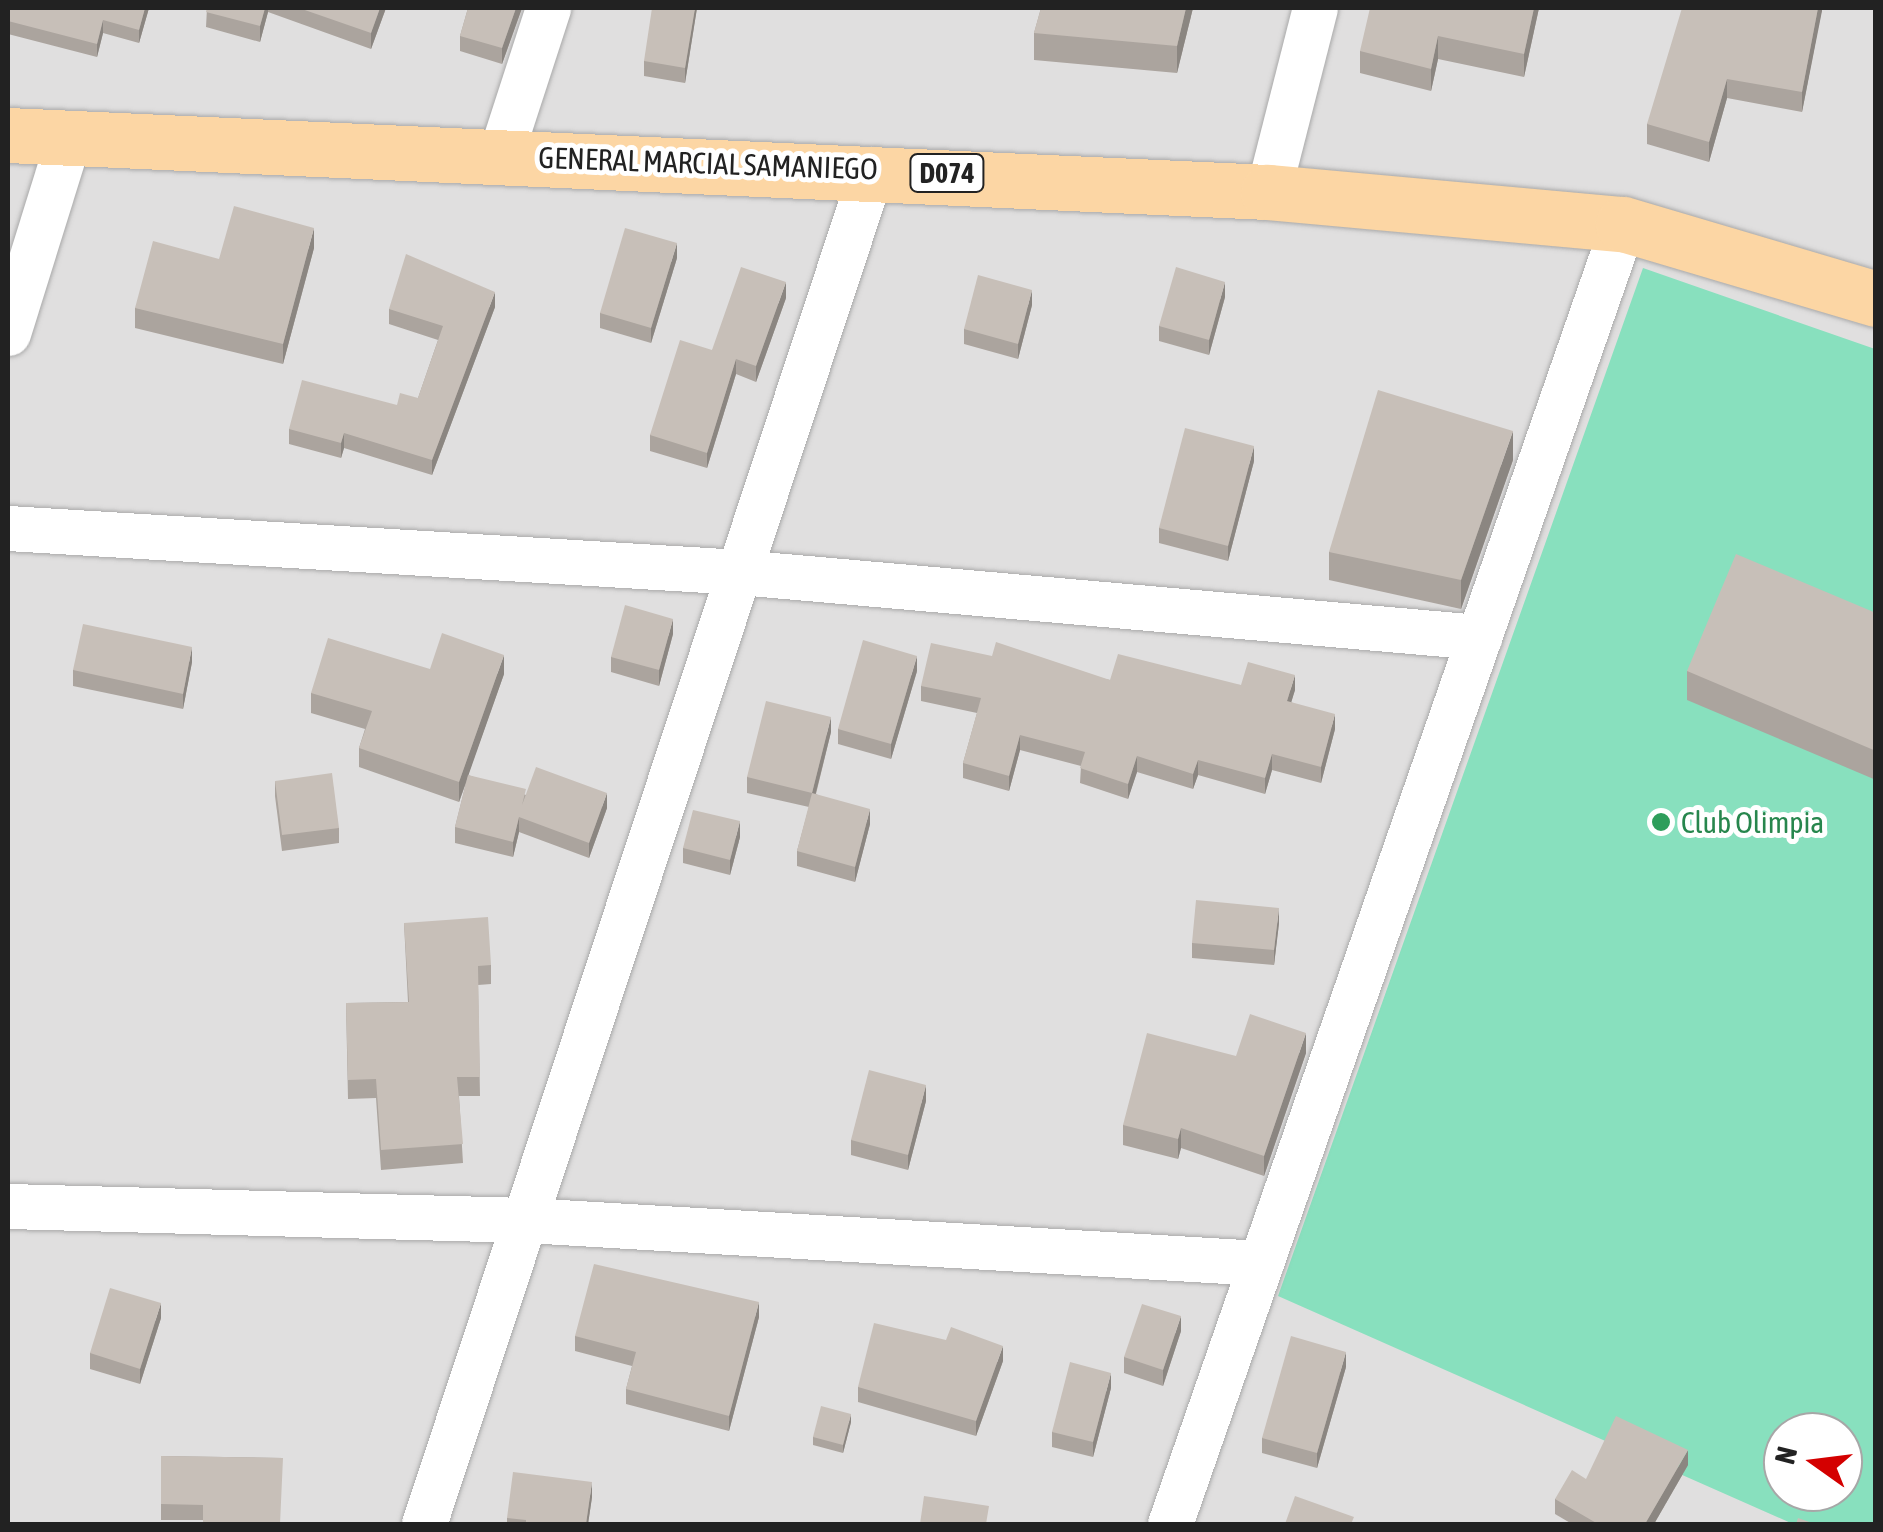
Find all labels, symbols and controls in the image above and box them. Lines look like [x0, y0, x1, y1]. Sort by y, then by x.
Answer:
street label: GENERAL MARCIAL SAMANIEGO [538, 139, 878, 187]
road number: D074 [907, 150, 987, 196]
place label: Club Olimpia [1681, 804, 1824, 840]
marker: Club Olimpia [1650, 811, 1672, 833]
north arrow [1763, 1412, 1863, 1512]
text: N [1768, 1443, 1803, 1467]

